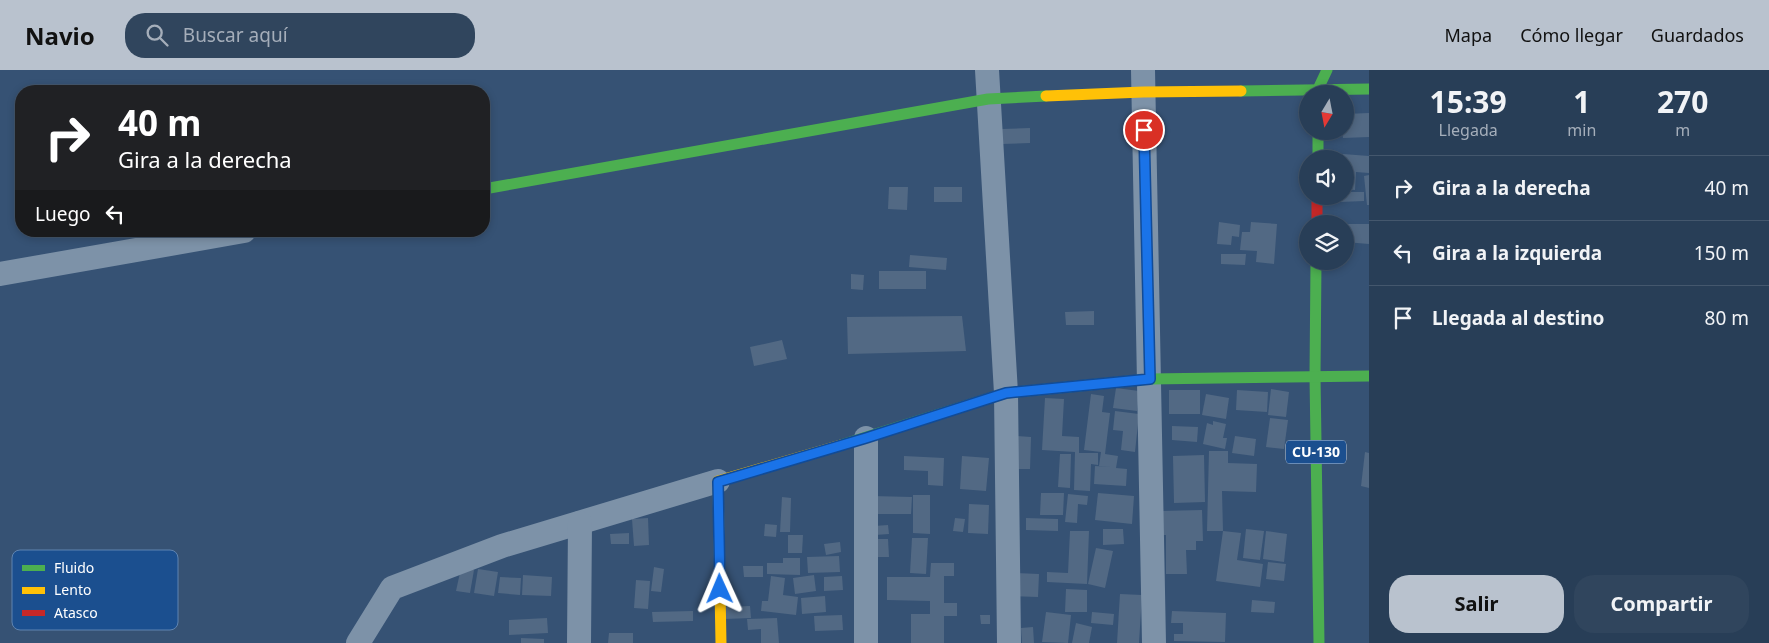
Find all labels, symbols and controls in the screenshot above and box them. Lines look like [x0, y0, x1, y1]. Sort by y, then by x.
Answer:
search box [125, 13, 475, 58]
text: Navio [25, 19, 95, 52]
icon: search [143, 21, 171, 49]
text: Buscar aquí [183, 22, 288, 48]
text: Mapa [1445, 23, 1492, 47]
text: Cómo llegar [1520, 23, 1623, 47]
text: Guardados [1651, 23, 1744, 47]
text: 15:39 [1430, 81, 1507, 122]
text: 1 [1573, 81, 1590, 122]
text: 270 [1657, 81, 1708, 122]
north arrow [1299, 85, 1354, 140]
map controls [1299, 85, 1354, 270]
text: 40 m [118, 99, 201, 146]
icon: right [35, 105, 100, 170]
pin [1123, 109, 1165, 151]
icon: arrive [1130, 116, 1158, 144]
text: Llegada [1439, 119, 1498, 141]
text: min [1567, 119, 1596, 141]
text: m [1675, 119, 1690, 141]
text: Gira a la derecha [118, 144, 292, 174]
button: sound [1299, 150, 1354, 205]
icon: right [1389, 174, 1417, 202]
text: Gira a la derecha [1432, 175, 1591, 201]
text: 40 m [1705, 175, 1749, 201]
icon: left [101, 200, 129, 228]
text: Luego [35, 201, 91, 227]
button: layers [1299, 215, 1354, 270]
icon: left [1389, 239, 1417, 267]
text: Gira a la izquierda [1432, 240, 1602, 266]
text: 150 m [1694, 240, 1749, 266]
icon: arrive [1389, 304, 1417, 332]
text: Llegada al destino [1432, 305, 1604, 331]
text: 80 m [1705, 305, 1749, 331]
road number: CU-130 [1286, 441, 1346, 464]
legend [12, 550, 178, 630]
text: Fluido [54, 558, 94, 577]
position arrow [693, 562, 745, 614]
button: Salir [1389, 575, 1564, 633]
button: Compartir [1574, 575, 1749, 633]
text: Lento [54, 580, 91, 599]
text: Atasco [54, 603, 98, 622]

